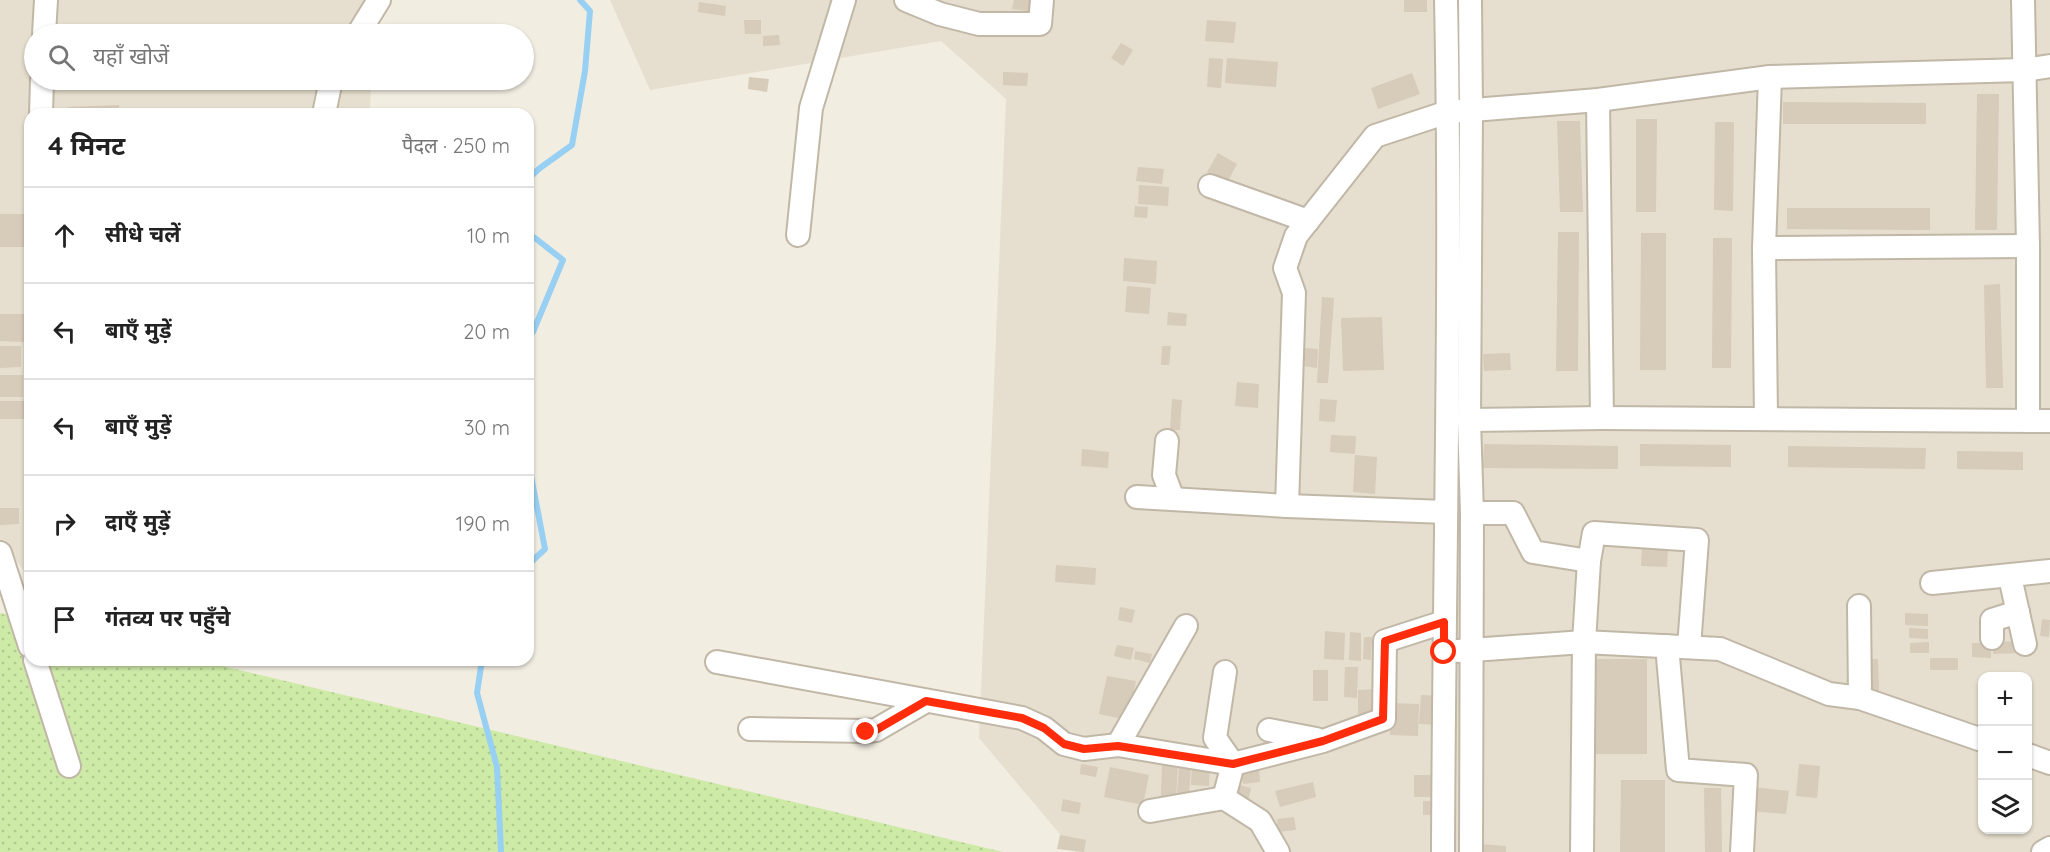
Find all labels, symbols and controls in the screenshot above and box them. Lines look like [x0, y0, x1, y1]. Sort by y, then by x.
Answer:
search box [24, 24, 534, 90]
icon: search [45, 41, 78, 74]
text: यहाँ खोजें [93, 42, 169, 70]
text: 4 मिनट [48, 129, 125, 162]
text: पैदल · 250 m [402, 133, 510, 158]
icon: ahead [48, 219, 81, 252]
text: सीधे चलें [105, 220, 181, 248]
text: 10 m [467, 223, 510, 248]
icon: left [48, 315, 81, 348]
text: बाएँ मुड़ें [105, 316, 171, 344]
text: 20 m [463, 319, 510, 344]
icon: left [48, 411, 81, 444]
text: बाएँ मुड़ें [105, 412, 171, 440]
text: 30 m [464, 415, 510, 440]
icon: right [48, 507, 81, 540]
text: दाएँ मुड़ें [105, 508, 170, 536]
text: 190 m [456, 511, 510, 536]
icon: arrive [48, 603, 81, 636]
text: गंतव्य पर पहुँचे [105, 604, 230, 632]
route start [1430, 638, 1456, 664]
map controls [1978, 672, 2032, 834]
button: + [1978, 672, 2032, 726]
route end [852, 718, 878, 744]
button: − [1978, 726, 2032, 780]
button: layers [1978, 780, 2032, 834]

